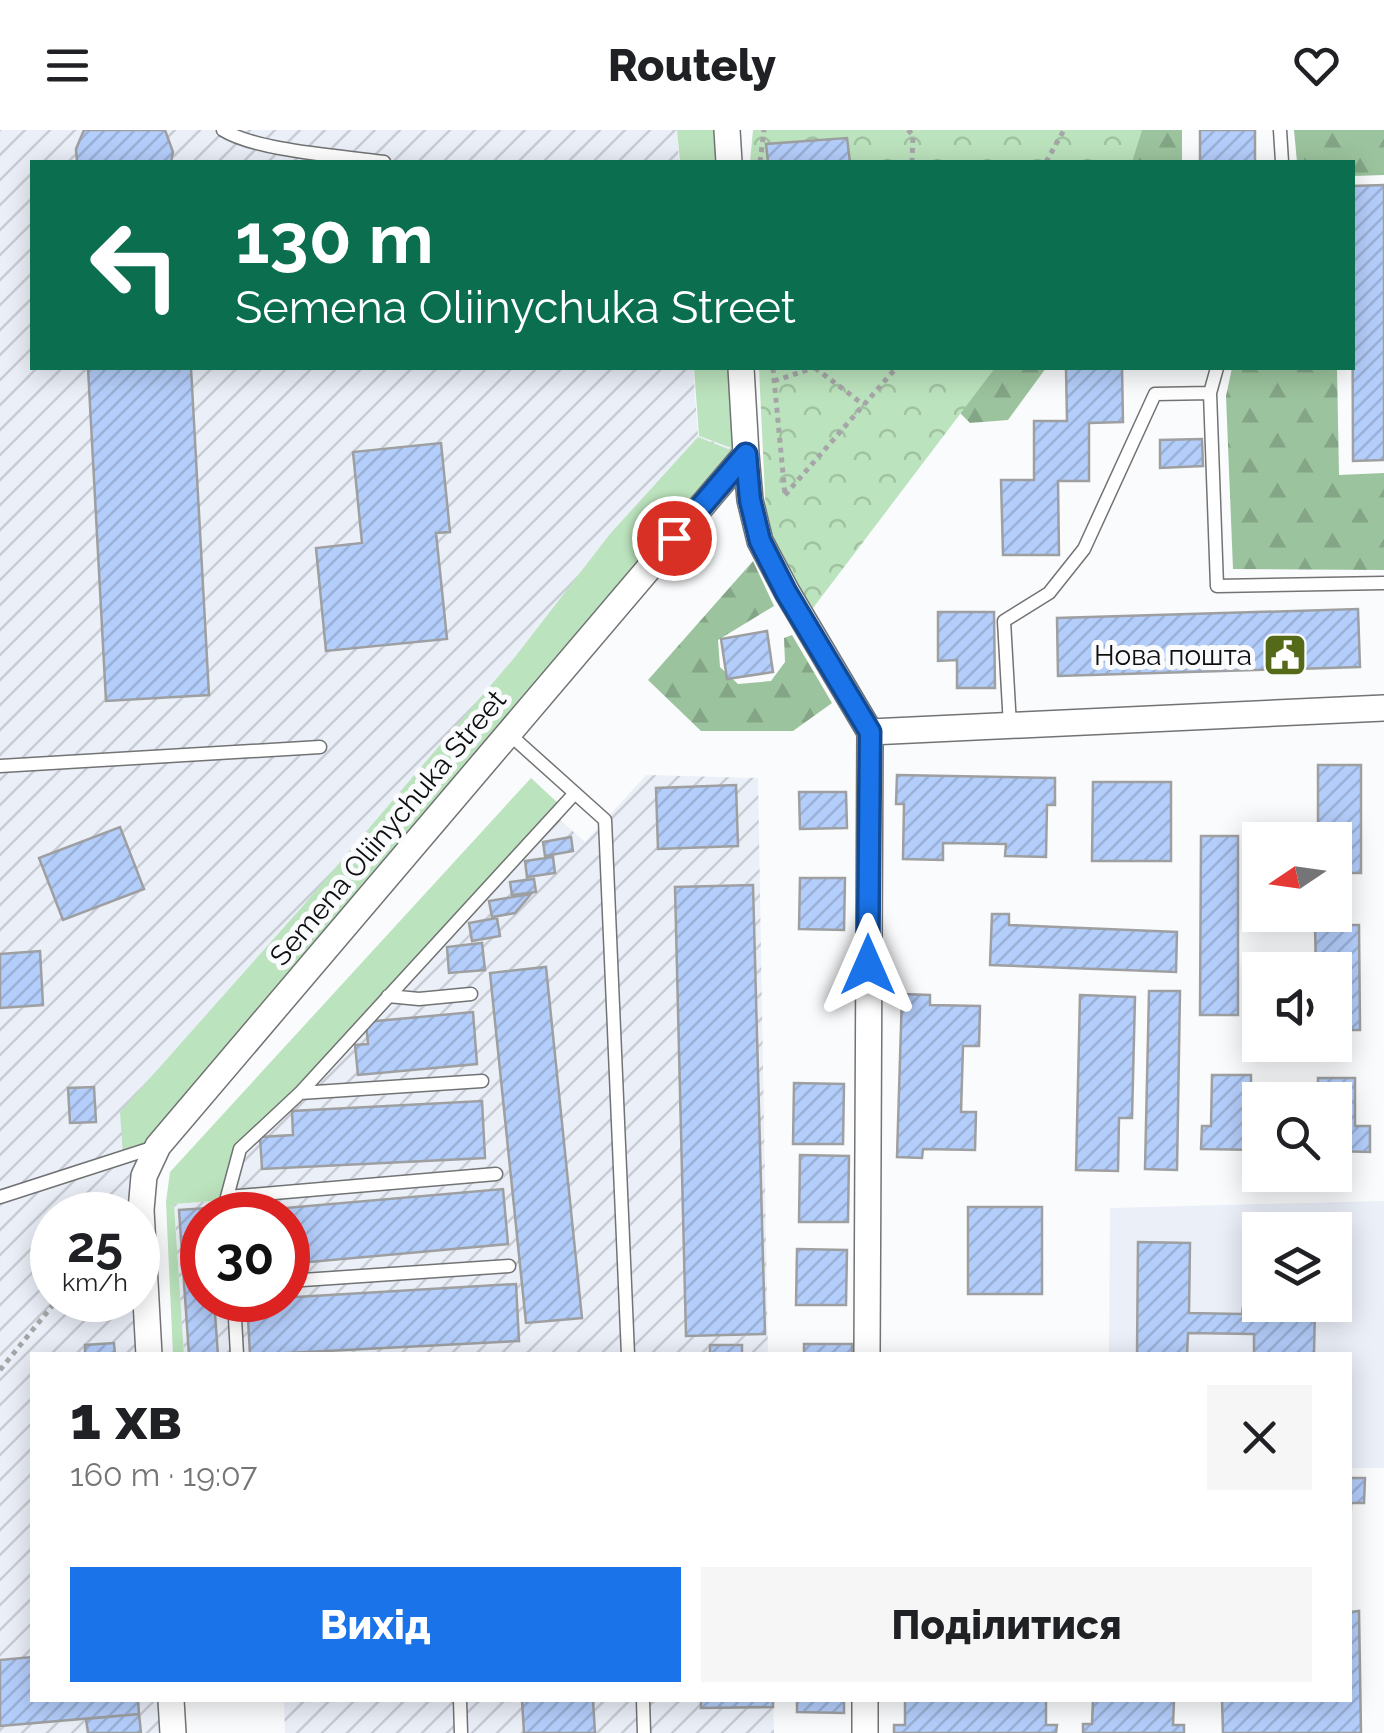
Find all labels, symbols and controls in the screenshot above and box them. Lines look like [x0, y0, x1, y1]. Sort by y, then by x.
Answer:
icon: menu [40, 38, 95, 93]
icon: heart [1289, 38, 1344, 93]
text: Routely [608, 39, 776, 92]
text: 130 m [235, 197, 434, 279]
icon: left [70, 200, 200, 330]
text: Semena Oliinychuka Street [235, 281, 796, 334]
pin [632, 496, 717, 581]
icon: arrive [647, 511, 702, 566]
public building icon: Нова пошта [1262, 632, 1308, 678]
place label: Нова пошта [1094, 639, 1252, 672]
street label: Semena Oliinychuka Street [263, 683, 513, 972]
north arrow [1242, 822, 1352, 932]
map controls [1242, 822, 1352, 1322]
position arrow [816, 913, 920, 1017]
button: sound [1242, 952, 1352, 1062]
button: search [1242, 1082, 1352, 1192]
speed limit sign: 30 [180, 1192, 310, 1322]
button: layers [1242, 1212, 1352, 1322]
text: 25 [67, 1215, 123, 1274]
text: km/h [62, 1267, 128, 1297]
text: 1 хв [70, 1383, 182, 1453]
button: close [1207, 1385, 1312, 1490]
text: 160 m · 19:07 [70, 1456, 257, 1493]
button: Вихід [70, 1567, 681, 1682]
button: Поділитися [701, 1567, 1312, 1682]

